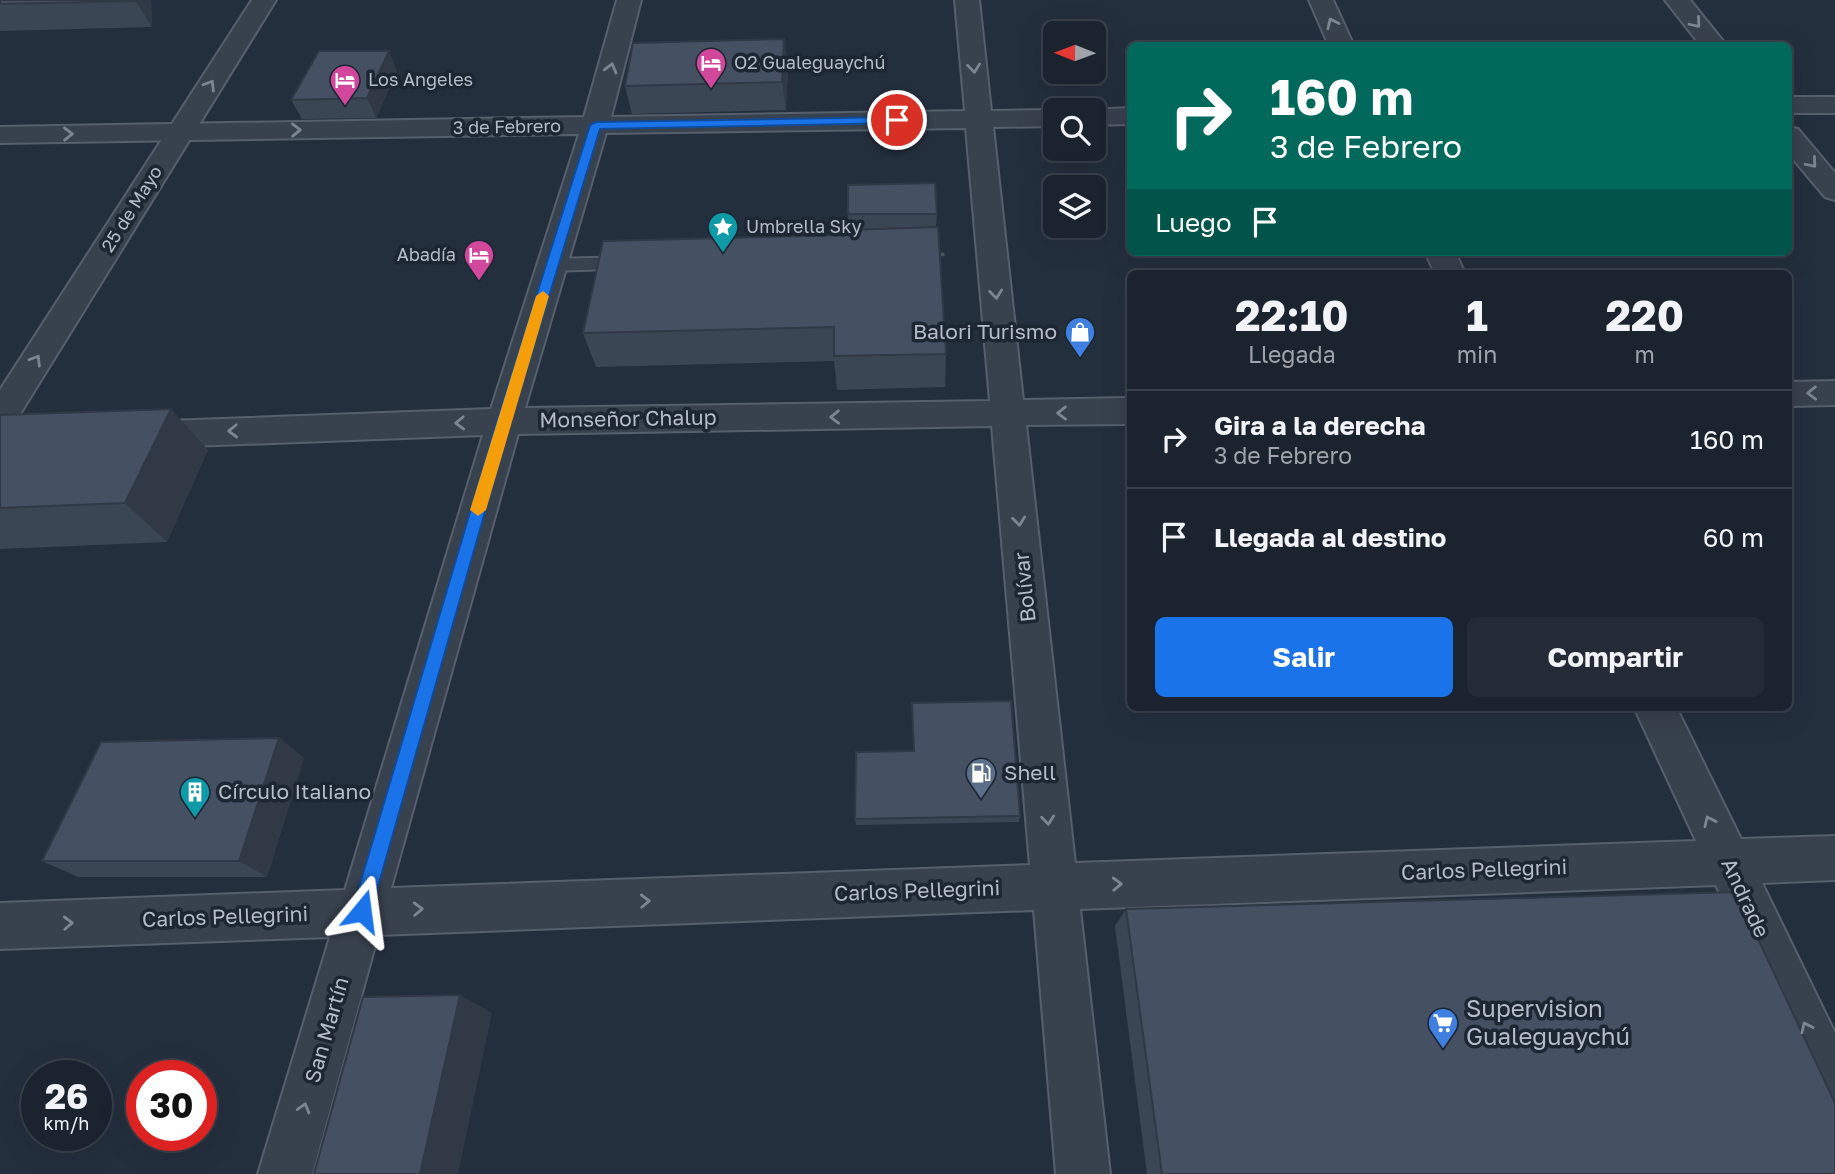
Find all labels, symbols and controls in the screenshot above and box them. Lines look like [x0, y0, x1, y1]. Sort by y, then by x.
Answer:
one-way arrow [1688, 14, 1700, 27]
one-way arrow [1326, 18, 1340, 30]
north arrow [1043, 21, 1106, 84]
map controls [1043, 21, 1106, 238]
hotel icon: O2 Gualeguaychú [694, 46, 728, 90]
place label: O2 Gualeguaychú [734, 51, 885, 73]
one-way arrow [603, 62, 617, 74]
hotel icon: Los Angeles [328, 63, 362, 107]
one-way arrow [966, 63, 981, 74]
text: 160 m [1270, 67, 1413, 126]
place label: Los Angeles [368, 68, 473, 90]
icon: right [1155, 70, 1246, 161]
one-way arrow [202, 79, 215, 92]
pin [867, 90, 927, 150]
button: search [1043, 98, 1106, 161]
icon: arrive [878, 101, 916, 139]
street label: 3 de Febrero [453, 114, 561, 138]
one-way arrow [290, 123, 301, 138]
one-way arrow [63, 126, 74, 142]
text: 3 de Febrero [1270, 127, 1462, 165]
one-way arrow [1804, 154, 1816, 167]
street label: 25 de Mayo [96, 161, 166, 256]
button: layers [1043, 175, 1106, 238]
icon: arrive [1246, 203, 1284, 241]
text: Luego [1155, 207, 1232, 238]
place icon: Umbrella Sky [706, 210, 740, 254]
place label: Umbrella Sky [746, 215, 862, 237]
hotel icon: Abadía [462, 238, 496, 282]
place label: Abadía [397, 243, 456, 265]
one-way arrow [988, 289, 1003, 300]
text: 22:10 [1235, 290, 1349, 340]
text: 1 [1466, 290, 1488, 340]
text: 220 [1605, 290, 1684, 340]
shop icon: Balori Turismo [1063, 315, 1097, 359]
place label: Balori Turismo [913, 318, 1057, 344]
text: Llegada [1248, 340, 1336, 368]
text: min [1457, 340, 1497, 368]
text: m [1634, 340, 1655, 368]
one-way arrow [28, 355, 41, 368]
one-way arrow [1806, 386, 1817, 401]
street label: Monseñor Chalup [539, 403, 717, 433]
one-way arrow [1057, 405, 1068, 420]
one-way arrow [829, 409, 840, 424]
text: Gira a la derecha [1214, 410, 1426, 441]
one-way arrow [455, 415, 466, 430]
icon: right [1155, 420, 1193, 458]
one-way arrow [227, 424, 238, 439]
text: 160 m [1690, 424, 1764, 455]
text: 3 de Febrero [1214, 441, 1352, 469]
one-way arrow [1011, 515, 1026, 527]
icon: arrive [1155, 518, 1193, 556]
text: Llegada al destino [1214, 522, 1446, 553]
text: 60 m [1703, 522, 1764, 553]
street label: Bolívar [1007, 551, 1041, 623]
button: Salir [1155, 617, 1453, 697]
button: Compartir [1467, 617, 1764, 697]
fuel station icon: Shell [964, 756, 998, 800]
place label: Shell [1004, 759, 1056, 785]
building icon: Círculo Italiano [178, 775, 212, 819]
place label: Círculo Italiano [218, 778, 371, 804]
one-way arrow [1040, 815, 1055, 826]
one-way arrow [1703, 816, 1717, 828]
street label: Carlos Pellegrini [1400, 853, 1567, 885]
street label: Andrade [1716, 854, 1776, 942]
position arrow [325, 874, 399, 948]
street label: Carlos Pellegrini [833, 874, 1000, 906]
one-way arrow [1112, 876, 1123, 891]
one-way arrow [641, 893, 651, 909]
street label: Carlos Pellegrini [141, 900, 308, 932]
one-way arrow [413, 902, 424, 917]
one-way arrow [63, 915, 74, 930]
street label: San Martín [299, 974, 354, 1086]
place label: Supervision Gualeguaychú [1466, 993, 1630, 1050]
supermarket icon: Supervision Gualeguaychú [1426, 1006, 1460, 1050]
one-way arrow [1800, 1022, 1814, 1034]
speed limit sign: 30 [126, 1060, 217, 1151]
text: 26 [45, 1075, 88, 1117]
one-way arrow [296, 1103, 311, 1115]
text: km/h [44, 1112, 89, 1134]

